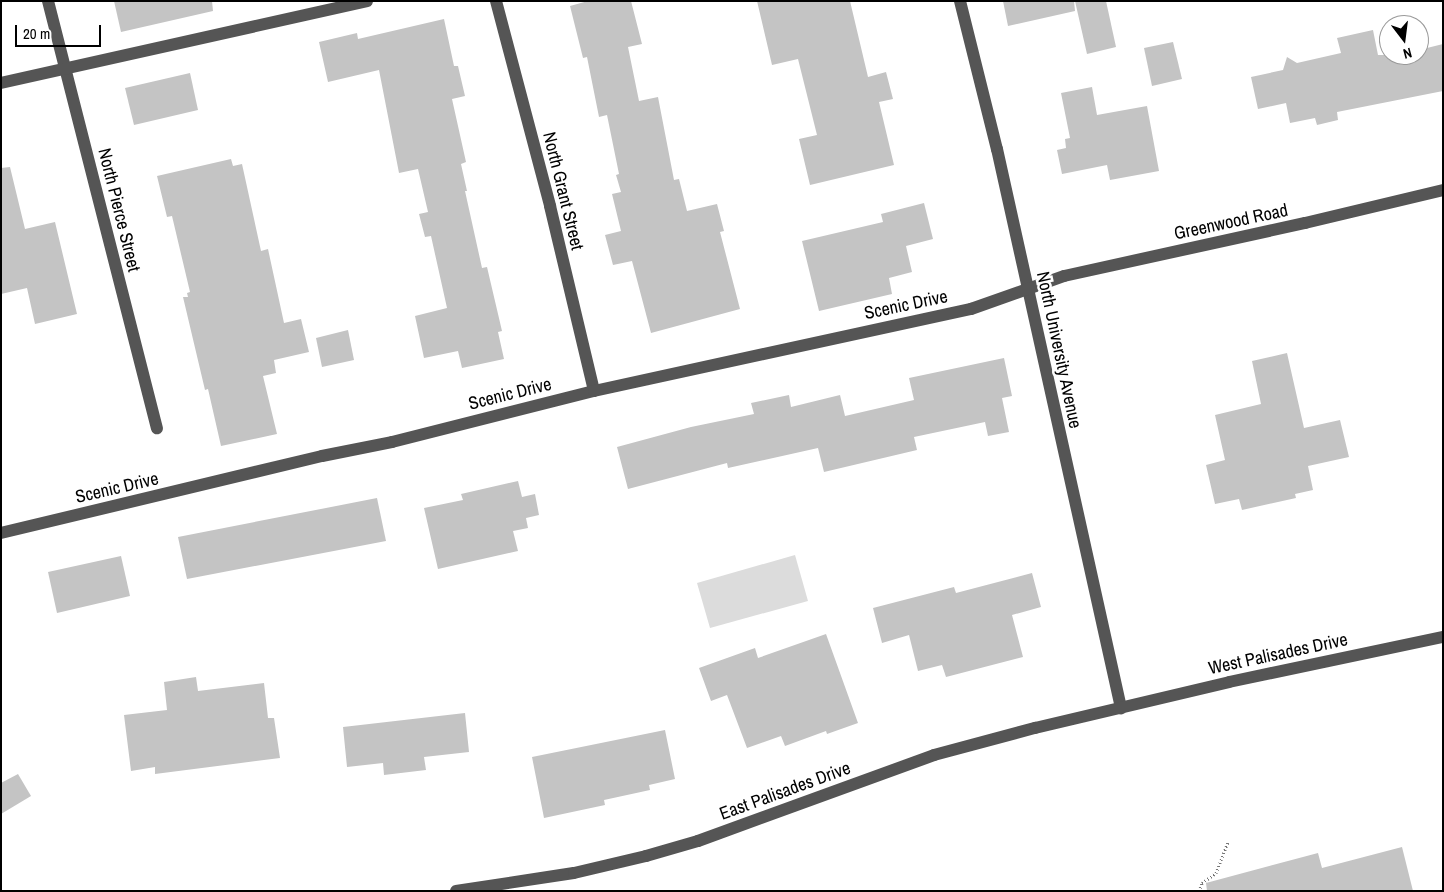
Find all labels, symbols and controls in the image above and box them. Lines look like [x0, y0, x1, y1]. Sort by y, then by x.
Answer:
scale bar [18, 15, 104, 47]
north arrow [1379, 15, 1429, 65]
text: 20 m [23, 23, 50, 44]
text: N [1401, 44, 1414, 63]
street label: North Grant Street [538, 130, 588, 252]
street label: North Pierce Street [93, 146, 145, 274]
street label: Greenwood Road [1172, 199, 1290, 245]
street label: North University Avenue [1032, 269, 1086, 431]
street label: Scenic Drive [862, 286, 950, 324]
street label: Scenic Drive [466, 373, 554, 415]
street label: Scenic Drive [73, 468, 161, 508]
street label: West Palisades Drive [1206, 629, 1350, 679]
street label: East Palisades Drive [717, 757, 853, 825]

